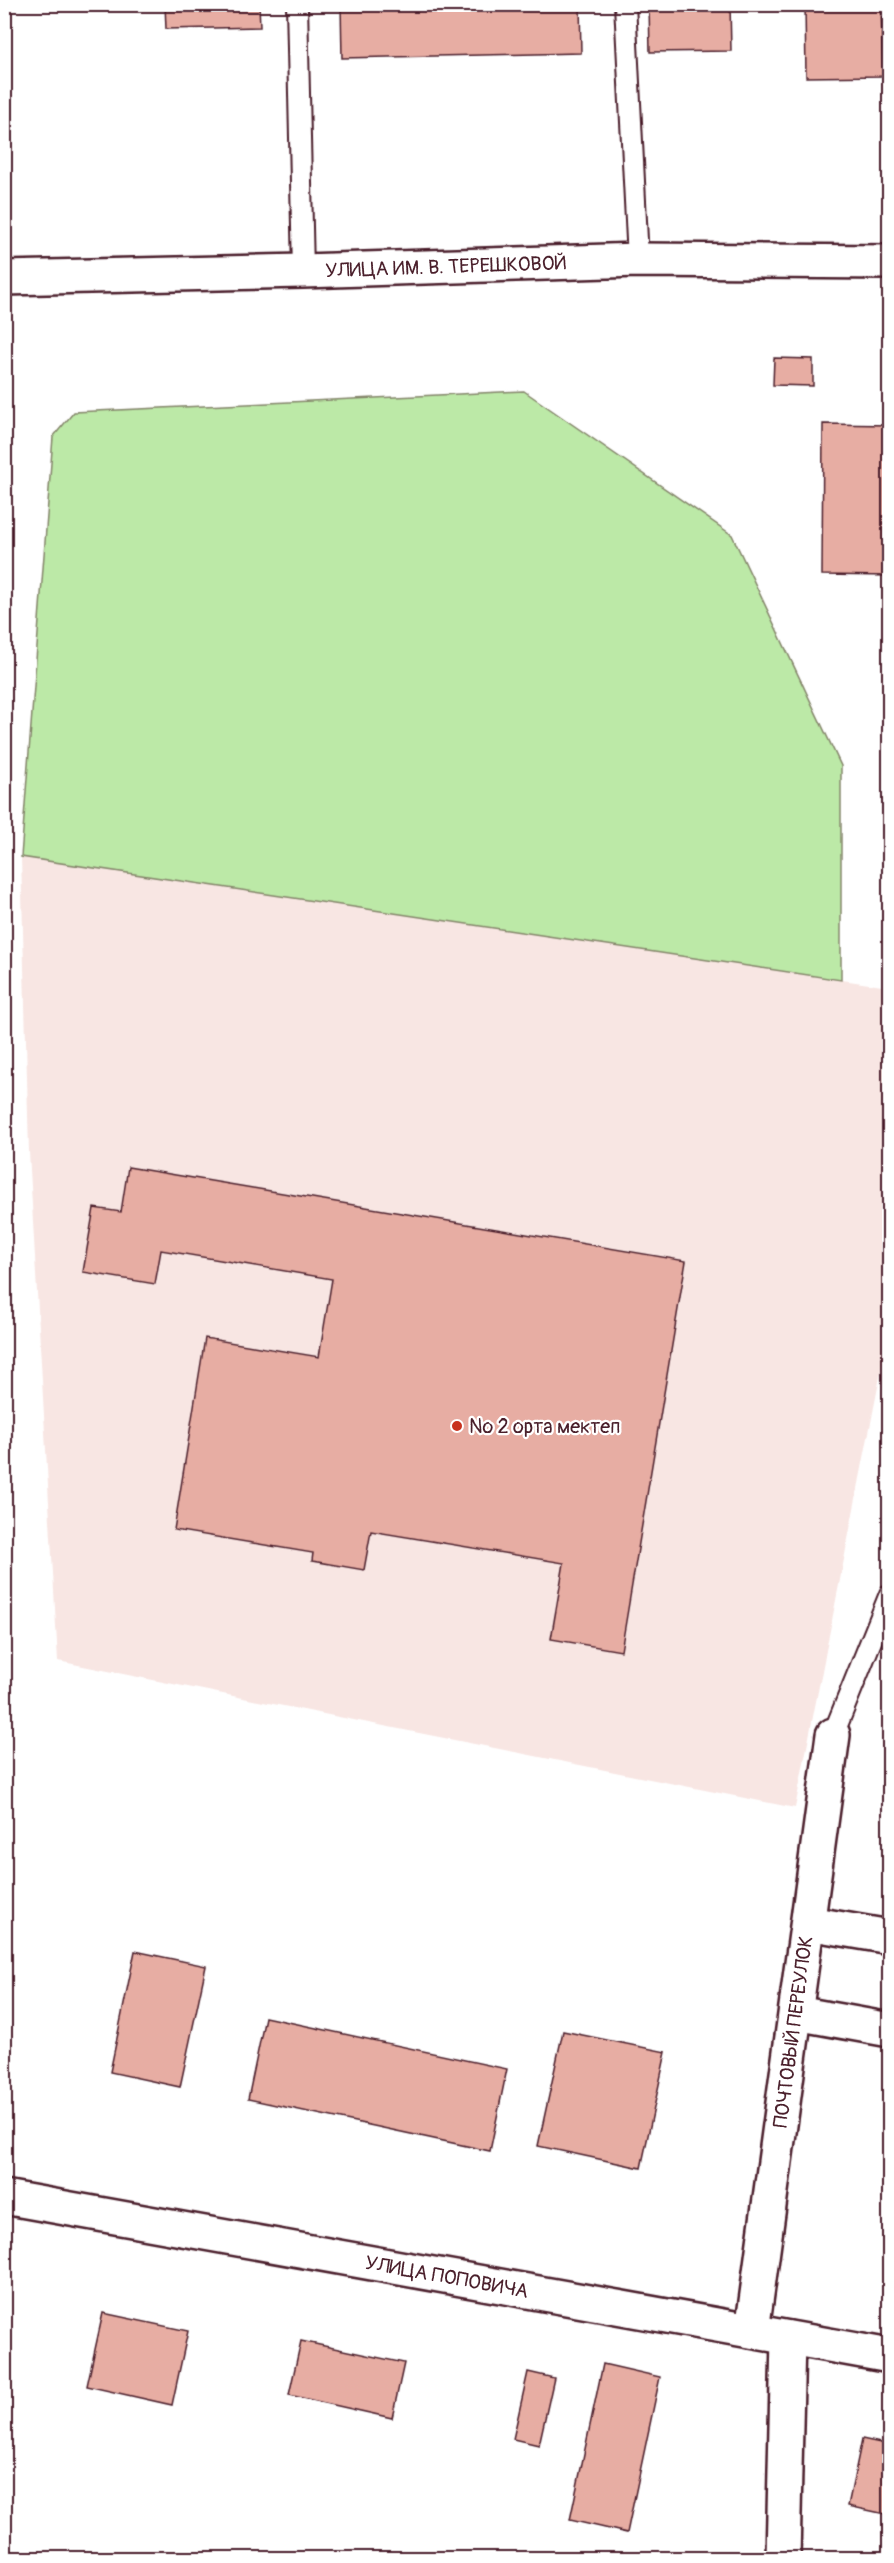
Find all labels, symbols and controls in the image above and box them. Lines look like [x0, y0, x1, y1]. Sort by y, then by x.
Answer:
street label: УЛИЦА ИМ. В. ТЕРЕШКОВОЙ [325, 250, 567, 283]
place label: № 2 орта мектеп [469, 1414, 620, 1439]
marker: № 2 орта мектеп [450, 1419, 464, 1433]
street label: ПОЧТОВЫЙ ПЕРЕУЛОК [768, 1934, 819, 2129]
street label: УЛИЦА ПОПОВИЧА [363, 2250, 530, 2304]

